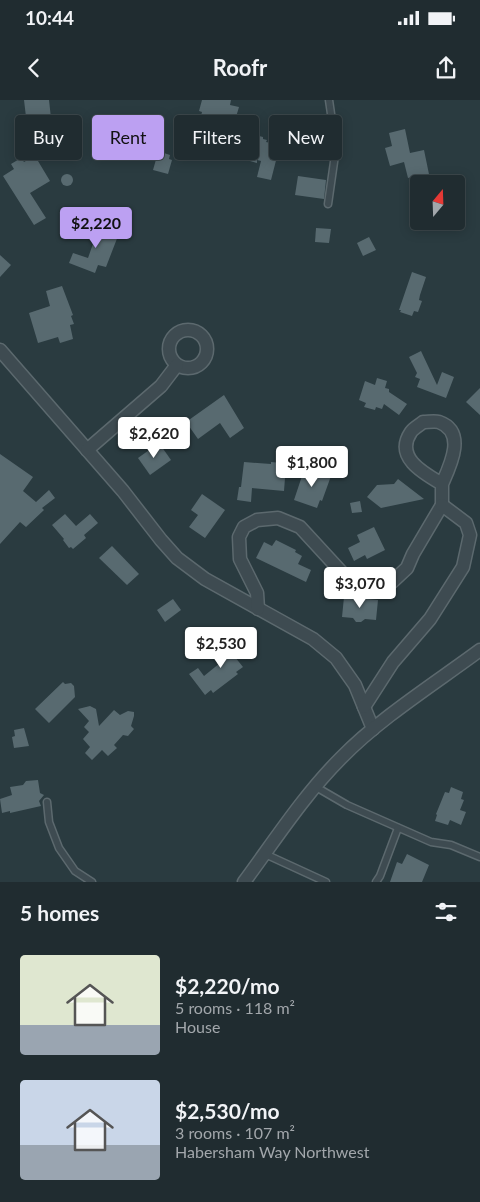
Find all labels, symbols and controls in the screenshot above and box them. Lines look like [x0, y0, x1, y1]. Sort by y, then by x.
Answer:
text: 10:44 [25, 6, 74, 29]
icon: back [20, 54, 48, 82]
text: Roofr [213, 54, 267, 81]
icon: share [432, 54, 460, 82]
chip: Buy [15, 115, 82, 160]
chip: Rent [92, 115, 164, 160]
chip: Filters [174, 115, 259, 160]
chip: New [269, 115, 342, 160]
north arrow [410, 175, 465, 230]
map controls [410, 175, 465, 230]
pin: $2,220 [55, 206, 137, 249]
text: $2,220 [71, 213, 121, 232]
pin: $2,620 [113, 416, 195, 459]
text: $2,620 [129, 423, 179, 442]
pin: $1,800 [271, 446, 353, 488]
text: $1,800 [287, 452, 337, 471]
pin: $3,070 [319, 566, 401, 609]
text: $3,070 [335, 573, 385, 592]
pin: $2,530 [180, 626, 262, 669]
text: $2,530 [196, 633, 246, 652]
icon: filters [432, 898, 460, 926]
text: 5 homes [20, 900, 99, 925]
text: $2,220/mo [175, 973, 280, 998]
icon: home [60, 975, 120, 1035]
text: 5 rooms · 118 m² [175, 998, 295, 1017]
text: House [175, 1017, 220, 1036]
text: $2,530/mo [175, 1098, 280, 1123]
icon: home [60, 1100, 120, 1160]
text: 3 rooms · 107 m² [175, 1123, 295, 1142]
text: Habersham Way Northwest [175, 1142, 369, 1161]

